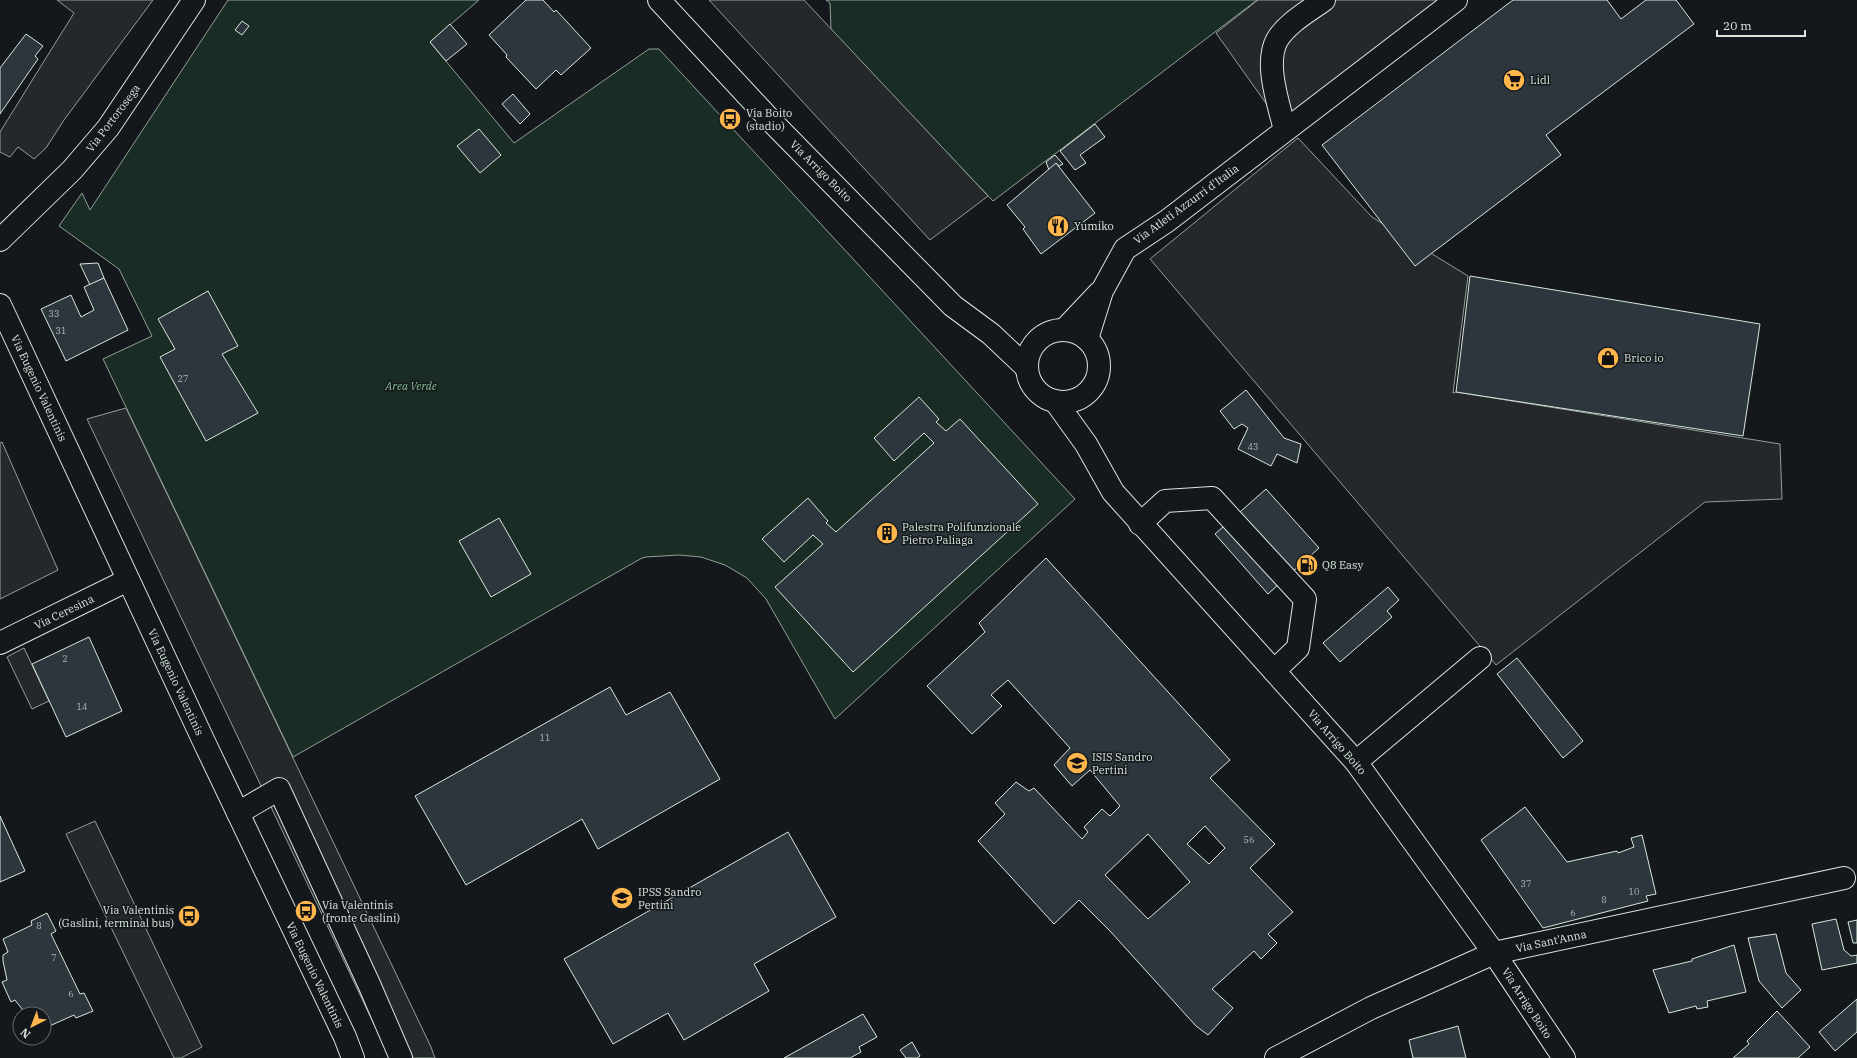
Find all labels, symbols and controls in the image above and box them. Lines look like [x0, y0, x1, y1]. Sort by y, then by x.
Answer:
scale bar [1717, 12, 1805, 38]
text: 20 m [1723, 18, 1752, 33]
supermarket icon: Lidl [1501, 67, 1527, 93]
place label: Lidl [1530, 73, 1550, 87]
street label: Via Portorosega [83, 81, 143, 155]
bus stop icon: Via Boito (stadio) [717, 106, 743, 132]
place label: Via Boito (stadio) [746, 106, 792, 133]
street label: Via Arrigo Boito [787, 137, 855, 205]
street label: Via Atleti Azzurri d'Italia [1131, 161, 1241, 247]
restaurant icon: Yumiko [1045, 213, 1071, 239]
place label: Yumiko [1074, 219, 1114, 233]
house number: 33 [49, 308, 59, 319]
house number: 31 [56, 325, 66, 336]
street label: Via Eugenio Valentinis [8, 332, 70, 444]
shop icon: Brico io [1595, 345, 1621, 371]
place label: Brico io [1624, 351, 1664, 365]
house number: 27 [178, 373, 188, 384]
park label: Area Verde [384, 379, 437, 393]
house number: 43 [1248, 441, 1258, 452]
building icon: Palestra Polifunzionale Pietro Paliaga [874, 520, 900, 546]
place label: Palestra Polifunzionale Pietro Paliaga [902, 520, 1021, 547]
fuel station icon: Q8 Easy [1294, 552, 1320, 578]
place label: Q8 Easy [1322, 558, 1363, 572]
street label: Via Ceresina [32, 592, 96, 632]
street label: Via Eugenio Valentinis [145, 626, 207, 738]
house number: 2 [62, 653, 68, 664]
house number: 14 [77, 701, 87, 712]
street label: Via Arrigo Boito [1305, 707, 1369, 777]
house number: 11 [540, 732, 550, 743]
school or university icon: ISIS Sandro Pertini [1064, 750, 1090, 776]
place label: ISIS Sandro Pertini [1092, 750, 1152, 777]
house number: 56 [1244, 834, 1254, 845]
house number: 37 [1521, 878, 1531, 889]
school or university icon: IPSS Sandro Pertini [609, 885, 635, 911]
place label: IPSS Sandro Pertini [638, 885, 701, 912]
house number: 10 [1629, 886, 1639, 897]
house number: 8 [1601, 894, 1607, 905]
bus stop icon: Via Valentinis (fronte Gaslini) [293, 898, 319, 924]
place label: Via Valentinis (fronte Gaslini) [322, 898, 400, 925]
place label: Via Valentinis (Gaslini, terminal bus) [58, 903, 174, 930]
bus stop icon: Via Valentinis (Gaslini, terminal bus) [176, 903, 202, 929]
house number: 6 [1570, 907, 1576, 918]
house number: 8 [36, 920, 42, 931]
street label: Via Eugenio Valentinis [283, 920, 347, 1030]
street label: Via Sant'Anna [1514, 927, 1588, 955]
house number: 7 [51, 952, 57, 963]
street label: Via Arrigo Boito [1499, 965, 1555, 1041]
house number: 6 [68, 988, 74, 999]
north arrow [12, 1006, 52, 1046]
text: N [17, 1025, 33, 1042]

